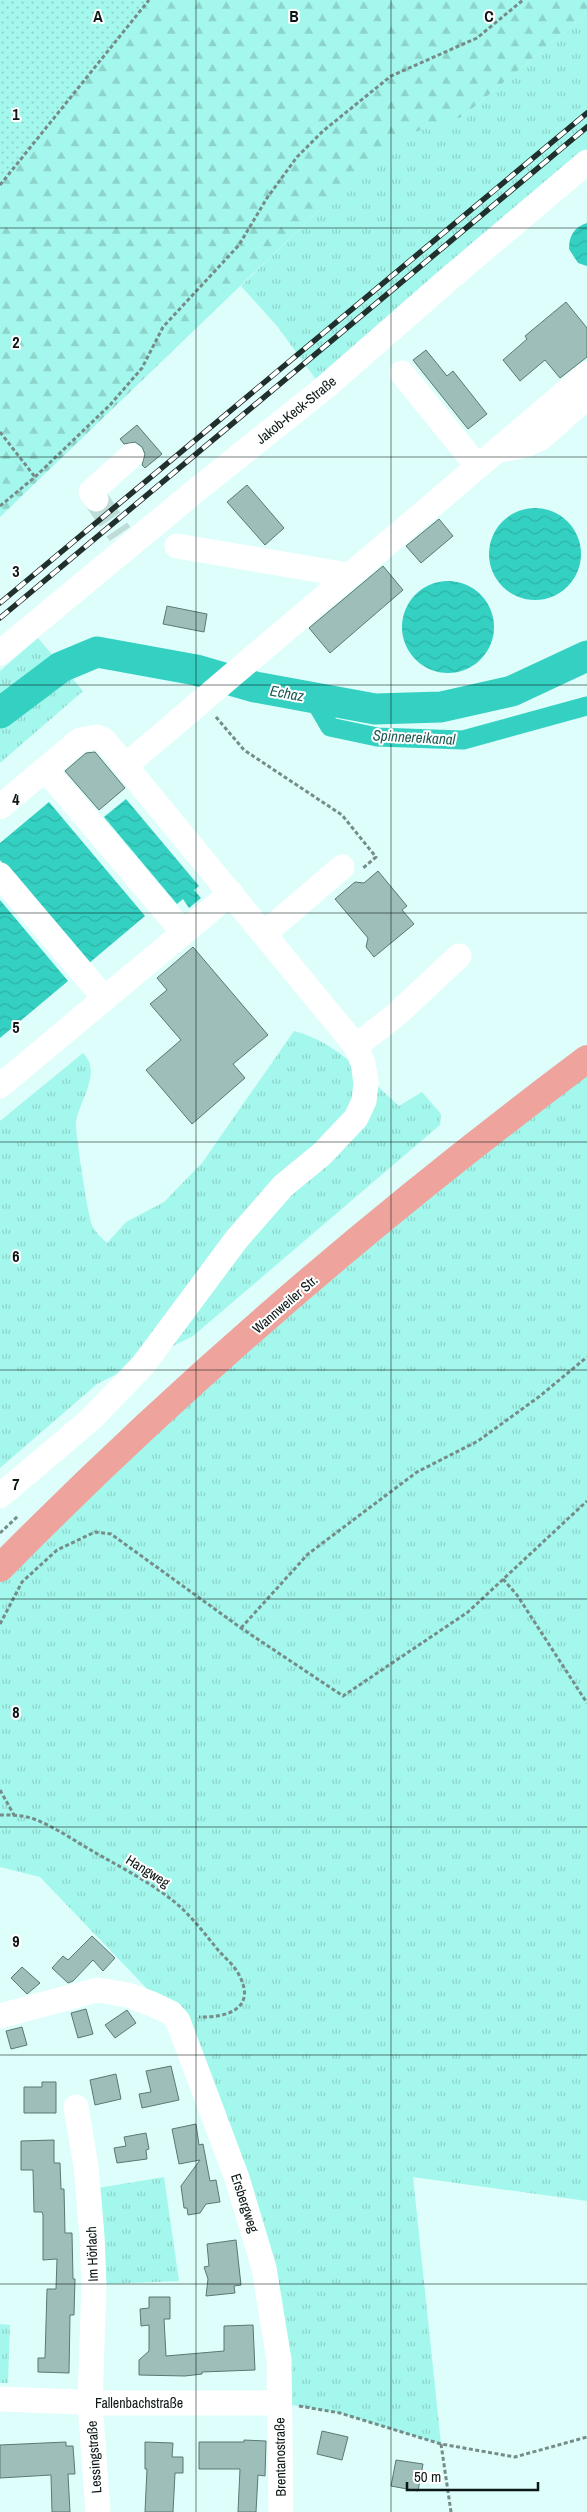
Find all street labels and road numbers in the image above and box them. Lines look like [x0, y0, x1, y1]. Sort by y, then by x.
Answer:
street label: Jakob-Keck-Straße [252, 372, 340, 448]
street label: Wannweiler Str. [249, 1271, 321, 1337]
street label: Hangweg [123, 1851, 174, 1892]
street label: Ersbergweg [227, 2171, 263, 2235]
street label: Im Hörlach [82, 2226, 102, 2282]
street label: Fallenbachstraße [95, 2394, 183, 2412]
street label: Brentanostraße [270, 2417, 290, 2497]
street label: Lessingstraße [82, 2420, 106, 2494]

